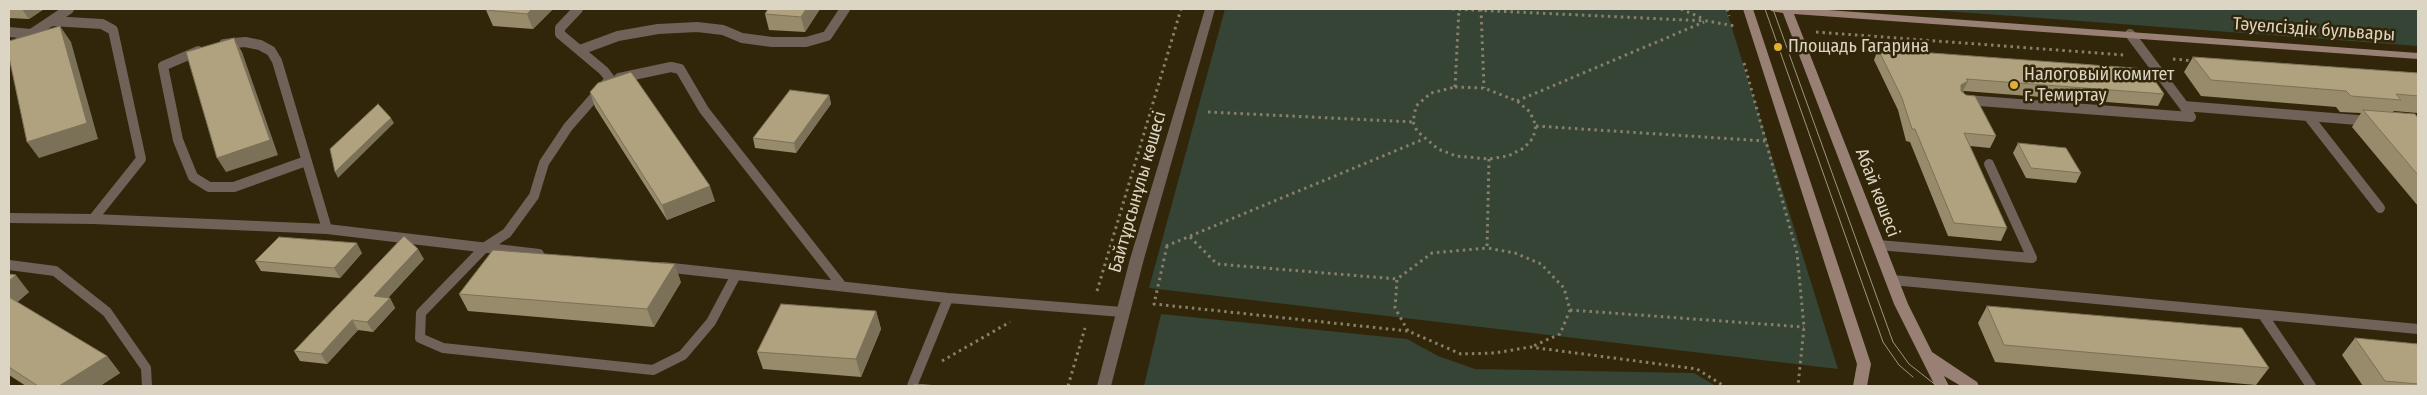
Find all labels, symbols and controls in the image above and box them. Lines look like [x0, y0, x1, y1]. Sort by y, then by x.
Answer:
street label: Тәуелсіздік бульвары [2232, 14, 2396, 46]
place label: Площадь Гагарина [1788, 36, 1929, 58]
marker: Площадь Гагарина [1772, 41, 1784, 53]
place label: Налоговый комитет г. Темиртау [2024, 64, 2174, 106]
marker: Налоговый комитет г. Темиртау [2008, 79, 2020, 91]
street label: Байтұрсынұлы көшесі [1105, 109, 1171, 275]
street label: Абай көшесі [1850, 146, 1904, 240]

